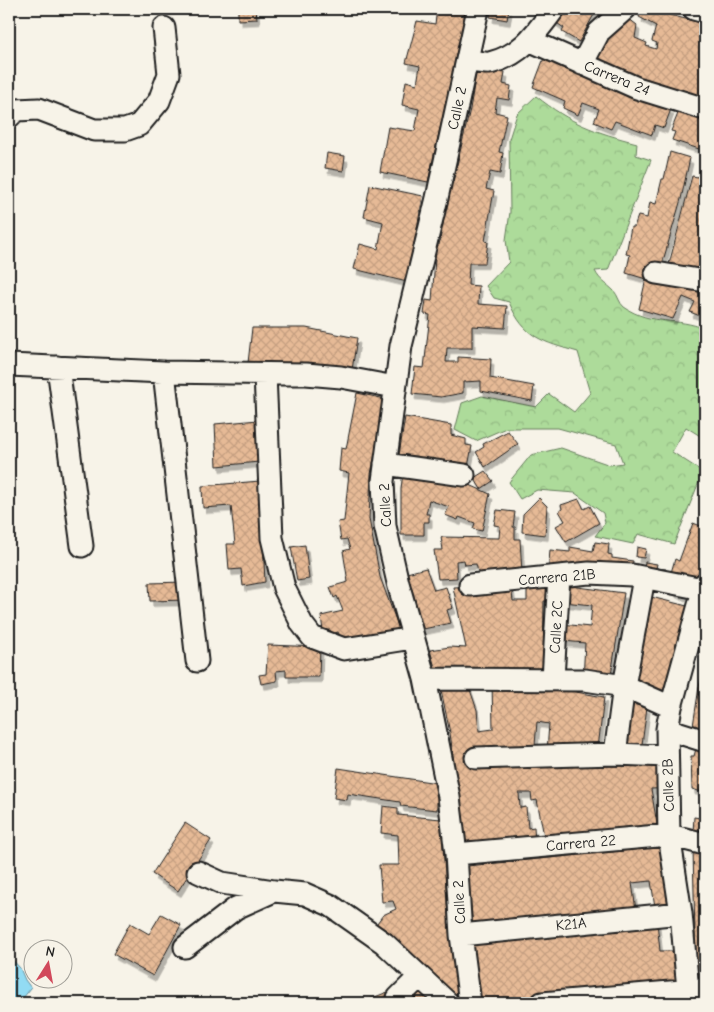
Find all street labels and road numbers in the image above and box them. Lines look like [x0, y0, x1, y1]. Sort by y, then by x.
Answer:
street label: Carrera 24 [581, 57, 653, 99]
street label: Calle 2 [444, 85, 470, 131]
street label: Calle 2 [375, 483, 395, 527]
street label: Carrera 21B [518, 565, 596, 589]
street label: Calle 2C [546, 600, 566, 654]
street label: Calle 2B [658, 758, 678, 812]
street label: Carrera 22 [545, 831, 617, 855]
street label: Calle 2 [449, 880, 469, 924]
street label: K21A [555, 913, 588, 935]

